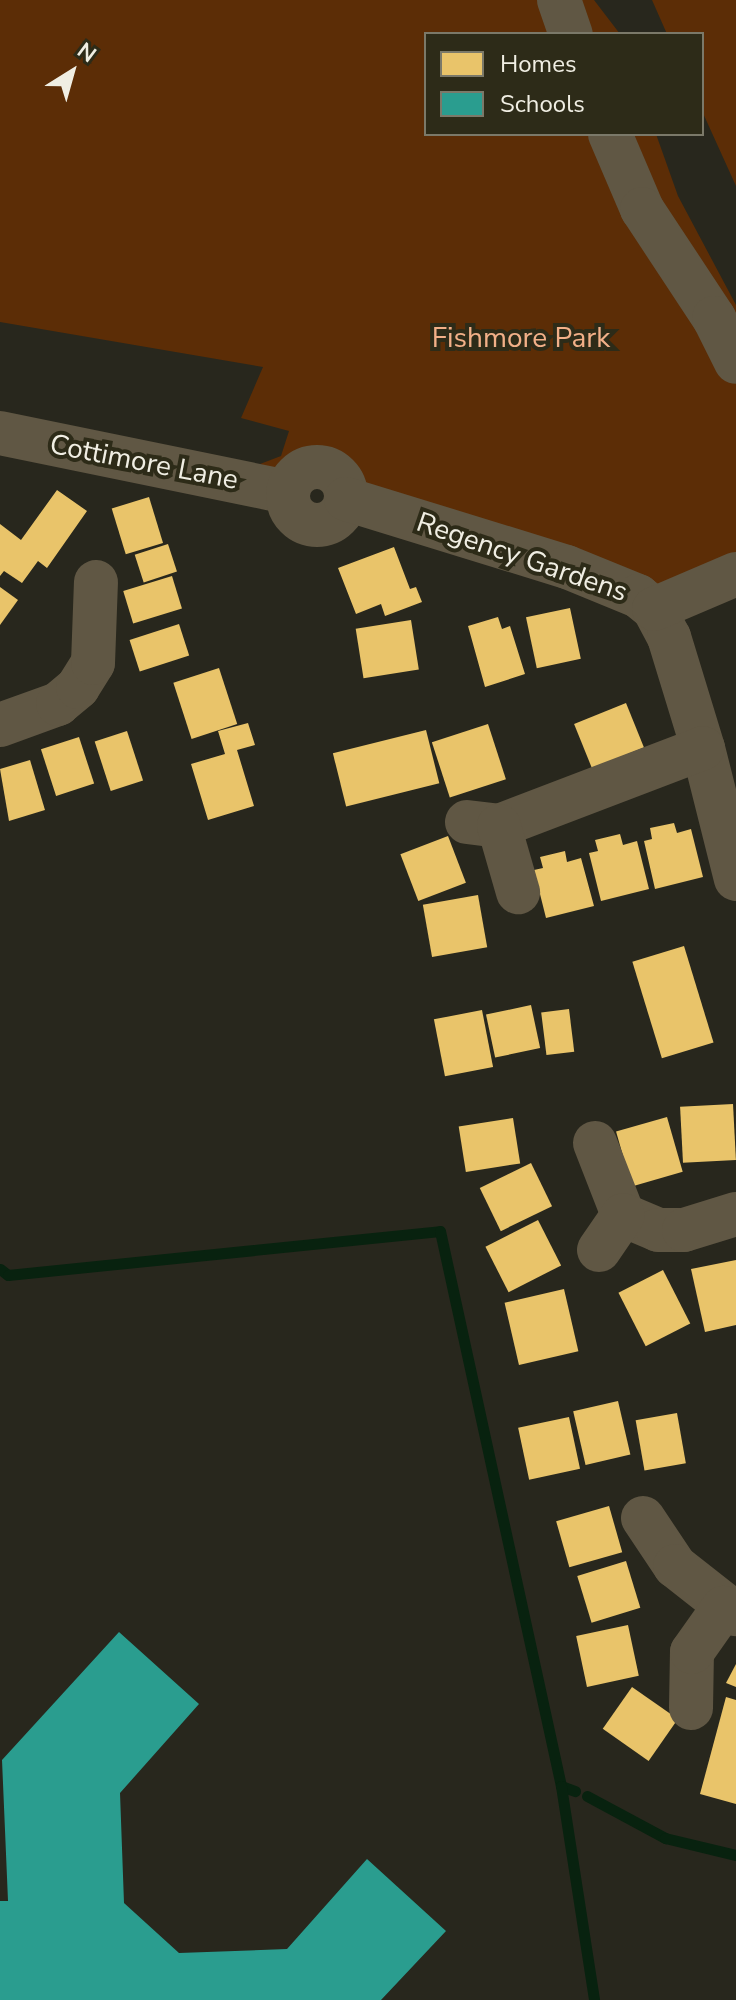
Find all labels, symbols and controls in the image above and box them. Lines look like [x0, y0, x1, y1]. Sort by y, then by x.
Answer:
north arrow [32, 32, 112, 112]
legend [424, 32, 704, 136]
text: N [71, 36, 102, 70]
text: Homes [500, 48, 576, 80]
text: Schools [500, 88, 585, 120]
park label: Fishmore Park [432, 321, 610, 355]
street label: Cottimore Lane [47, 427, 241, 497]
street label: Regency Gardens [412, 505, 632, 609]

